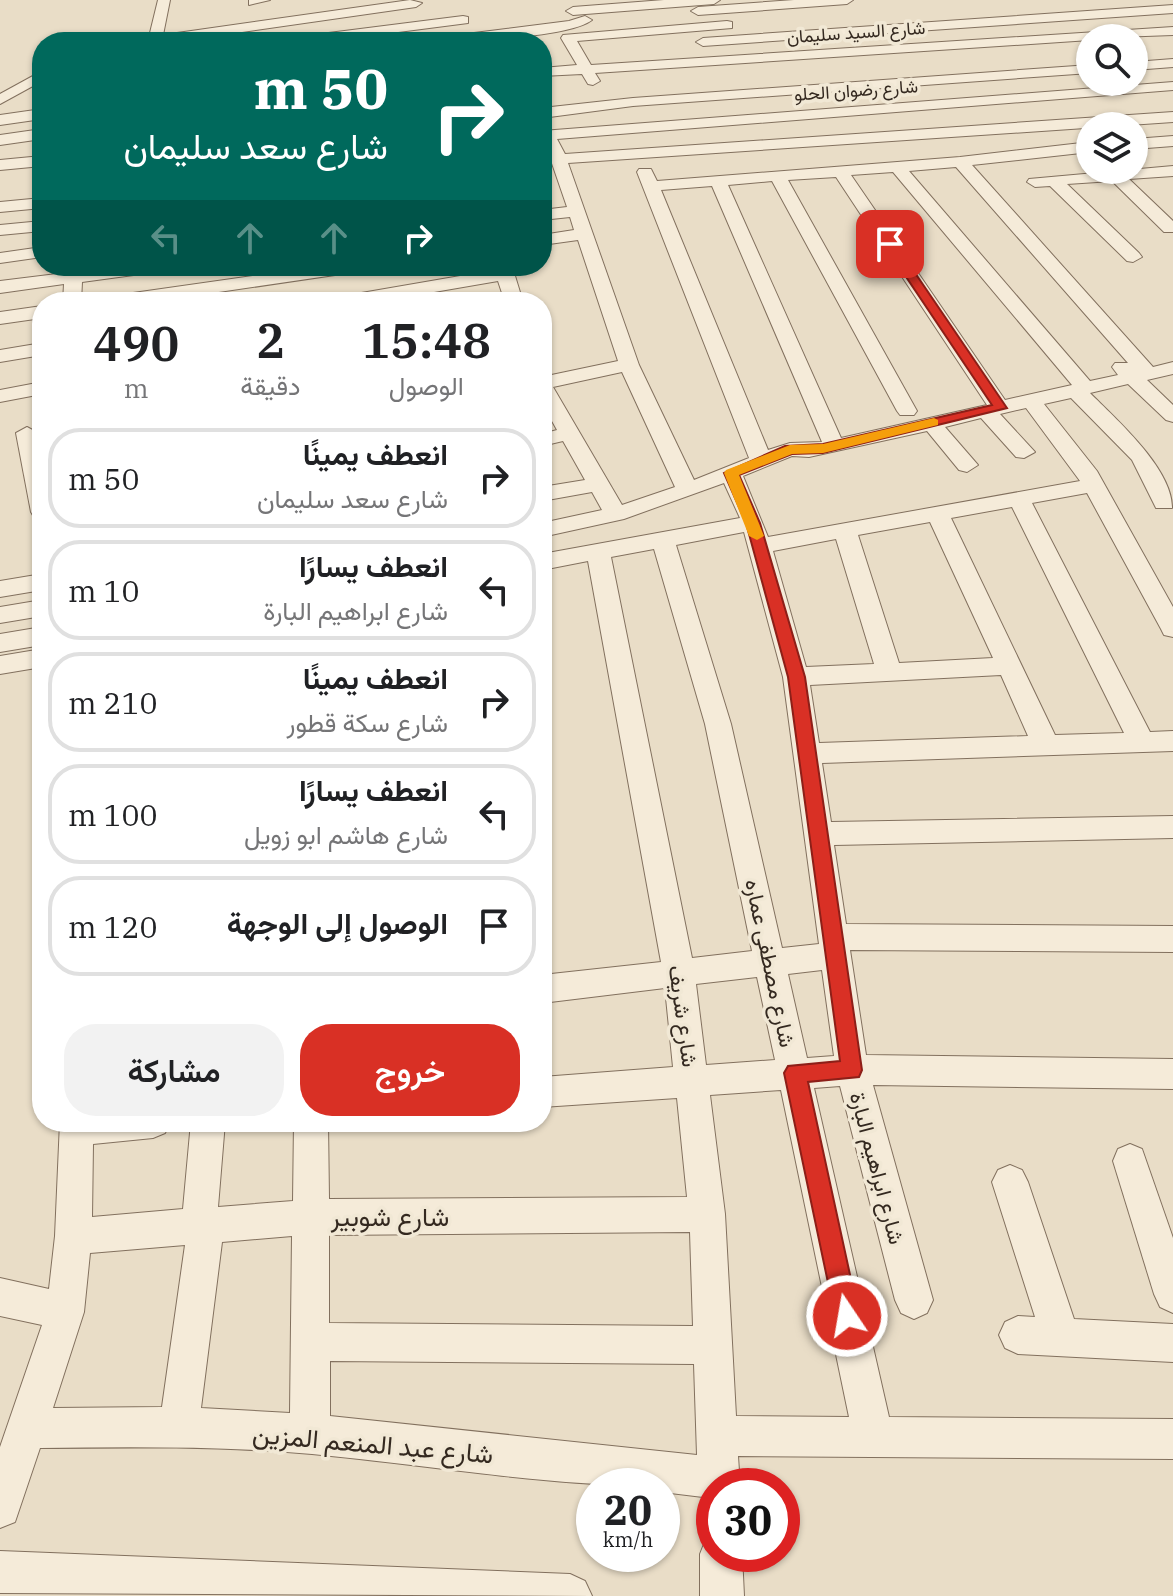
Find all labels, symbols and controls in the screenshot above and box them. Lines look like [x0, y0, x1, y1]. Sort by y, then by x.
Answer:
street label: شارع السيد سليمان [786, 16, 926, 49]
map controls [1076, 24, 1148, 184]
button: search [1076, 24, 1148, 96]
text: 50 m [253, 52, 388, 124]
icon: right [416, 64, 520, 168]
street label: شارع رضوان الحلو [793, 74, 919, 107]
button: layers [1076, 112, 1148, 184]
text: شارع سعد سليمان [123, 122, 388, 169]
pin [856, 210, 924, 278]
icon: left [144, 216, 188, 260]
icon: ahead [228, 216, 272, 260]
icon: ahead [312, 216, 356, 260]
icon: right [396, 216, 440, 260]
icon: arrive [868, 222, 912, 266]
text: 2 [256, 309, 285, 371]
text: 15:48 [362, 309, 491, 371]
text: 490 [93, 312, 179, 374]
text: دقيقة [240, 368, 301, 402]
text: الوصول [389, 368, 464, 402]
text: m [124, 371, 149, 405]
text: انعطف يمينًا [303, 434, 448, 473]
icon: right [472, 456, 516, 500]
text: 50 m [68, 459, 140, 498]
text: شارع سعد سليمان [257, 481, 448, 515]
text: انعطف يسارًا [299, 546, 448, 585]
icon: left [472, 568, 516, 612]
text: 10 m [68, 571, 140, 610]
text: شارع ابراهيم البارة [263, 593, 448, 627]
text: انعطف يمينًا [303, 658, 448, 697]
icon: right [472, 680, 516, 724]
text: 210 m [68, 683, 158, 722]
text: شارع سكة قطور [286, 705, 448, 739]
text: انعطف يسارًا [299, 770, 448, 809]
icon: left [472, 792, 516, 836]
text: 100 m [68, 795, 158, 834]
text: شارع هاشم ابو زويل [244, 817, 448, 851]
street label: شارع مصطفى عماره [738, 876, 803, 1050]
text: الوصول إلى الوجهة [227, 903, 448, 942]
icon: arrive [472, 904, 516, 948]
text: 120 m [68, 907, 158, 946]
street label: شارع شريف [662, 963, 705, 1069]
button: مشاركة [64, 1024, 284, 1116]
button: خروج [300, 1024, 520, 1116]
street label: شارع ابراهيم البارة [843, 1089, 912, 1247]
street label: شارع شوبير [330, 1199, 449, 1235]
position arrow [805, 1274, 889, 1358]
street label: شارع عبد المنعم المزين [251, 1416, 495, 1472]
speed limit sign: 30 [696, 1468, 800, 1572]
text: 20 [604, 1484, 652, 1536]
text: km/h [603, 1526, 653, 1553]

